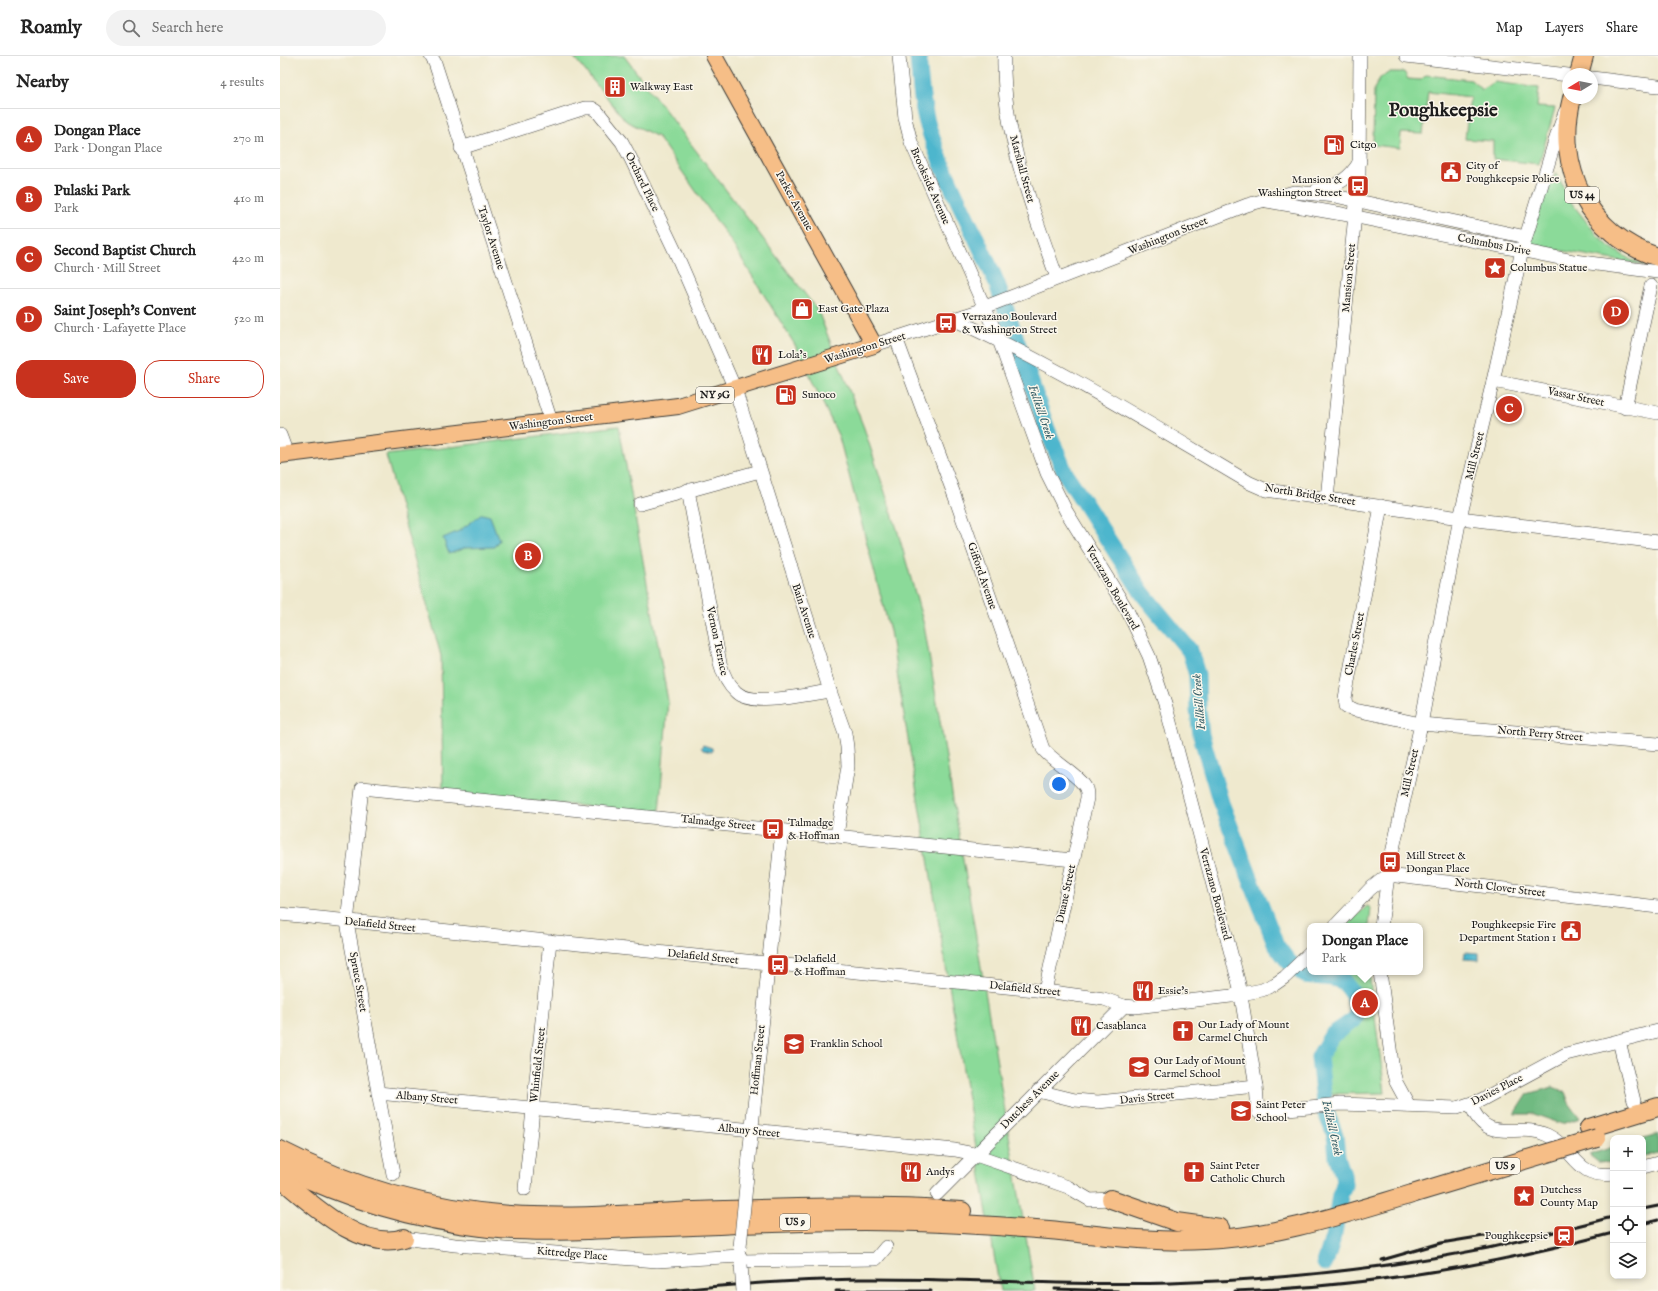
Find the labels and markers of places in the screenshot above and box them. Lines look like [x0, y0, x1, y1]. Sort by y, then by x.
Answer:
building icon: Walkway East [602, 74, 628, 100]
place label: Walkway East [630, 80, 693, 94]
fuel station icon: Citgo [1321, 132, 1347, 158]
place label: Citgo [1350, 138, 1376, 152]
public building icon: City of Poughkeepsie Police [1438, 159, 1464, 185]
place label: City of Poughkeepsie Police [1466, 159, 1559, 186]
place label: Mansion & Washington Street [1258, 173, 1342, 200]
bus stop icon: Mansion & Washington Street [1345, 173, 1371, 199]
place icon: Columbus Statue [1482, 255, 1508, 281]
place label: Columbus Statue [1510, 261, 1587, 275]
shop icon: East Gate Plaza [789, 296, 815, 322]
pin: D [1603, 297, 1629, 327]
place label: East Gate Plaza [818, 302, 889, 316]
bus stop icon: Verrazano Boulevard & Washington Street [933, 310, 959, 336]
place label: Verrazano Boulevard & Washington Street [961, 310, 1057, 337]
restaurant icon: Lola’s [749, 342, 775, 368]
place label: Lola’s [778, 348, 807, 362]
fuel station icon: Sunoco [773, 382, 799, 408]
place label: Sunoco [802, 388, 836, 402]
pin: C [1496, 394, 1522, 424]
pin: B [515, 541, 541, 571]
bus stop icon: Talmadge & Hoffman [760, 816, 786, 842]
place label: Talmadge & Hoffman [788, 816, 840, 843]
bus stop icon: Mill Street & Dongan Place [1377, 849, 1403, 875]
place label: Mill Street & Dongan Place [1406, 849, 1469, 876]
place label: Poughkeepsie Fire Department Station 1 [1459, 918, 1556, 945]
public building icon: Poughkeepsie Fire Department Station 1 [1558, 918, 1584, 944]
bus stop icon: Delafield & Hoffman [765, 952, 791, 978]
place label: Delafield & Hoffman [794, 952, 846, 979]
restaurant icon: Essie's [1130, 978, 1156, 1004]
place label: Essie's [1158, 984, 1188, 998]
pin: A [1352, 988, 1378, 1018]
restaurant icon: Casablanca [1068, 1013, 1094, 1039]
church icon: Our Lady of Mount Carmel Church [1170, 1018, 1196, 1044]
place label: Our Lady of Mount Carmel Church [1198, 1018, 1289, 1045]
place label: Casablanca [1096, 1019, 1146, 1033]
school or university icon: Franklin School [781, 1031, 807, 1057]
place label: Franklin School [810, 1037, 883, 1051]
school or university icon: Our Lady of Mount Carmel School [1126, 1054, 1152, 1080]
place label: Our Lady of Mount Carmel School [1154, 1054, 1245, 1081]
school or university icon: Saint Peter School [1228, 1098, 1254, 1124]
place label: Saint Peter School [1256, 1098, 1305, 1125]
restaurant icon: Andys [898, 1159, 924, 1185]
church icon: Saint Peter Catholic Church [1181, 1159, 1207, 1185]
place label: Saint Peter Catholic Church [1210, 1159, 1285, 1186]
place label: Andys [925, 1165, 955, 1179]
place icon: Dutchess County Map [1511, 1183, 1537, 1209]
place label: Dutchess County Map [1540, 1183, 1598, 1210]
station icon: Poughkeepsie [1551, 1223, 1577, 1249]
place label: Poughkeepsie [1485, 1229, 1548, 1243]

